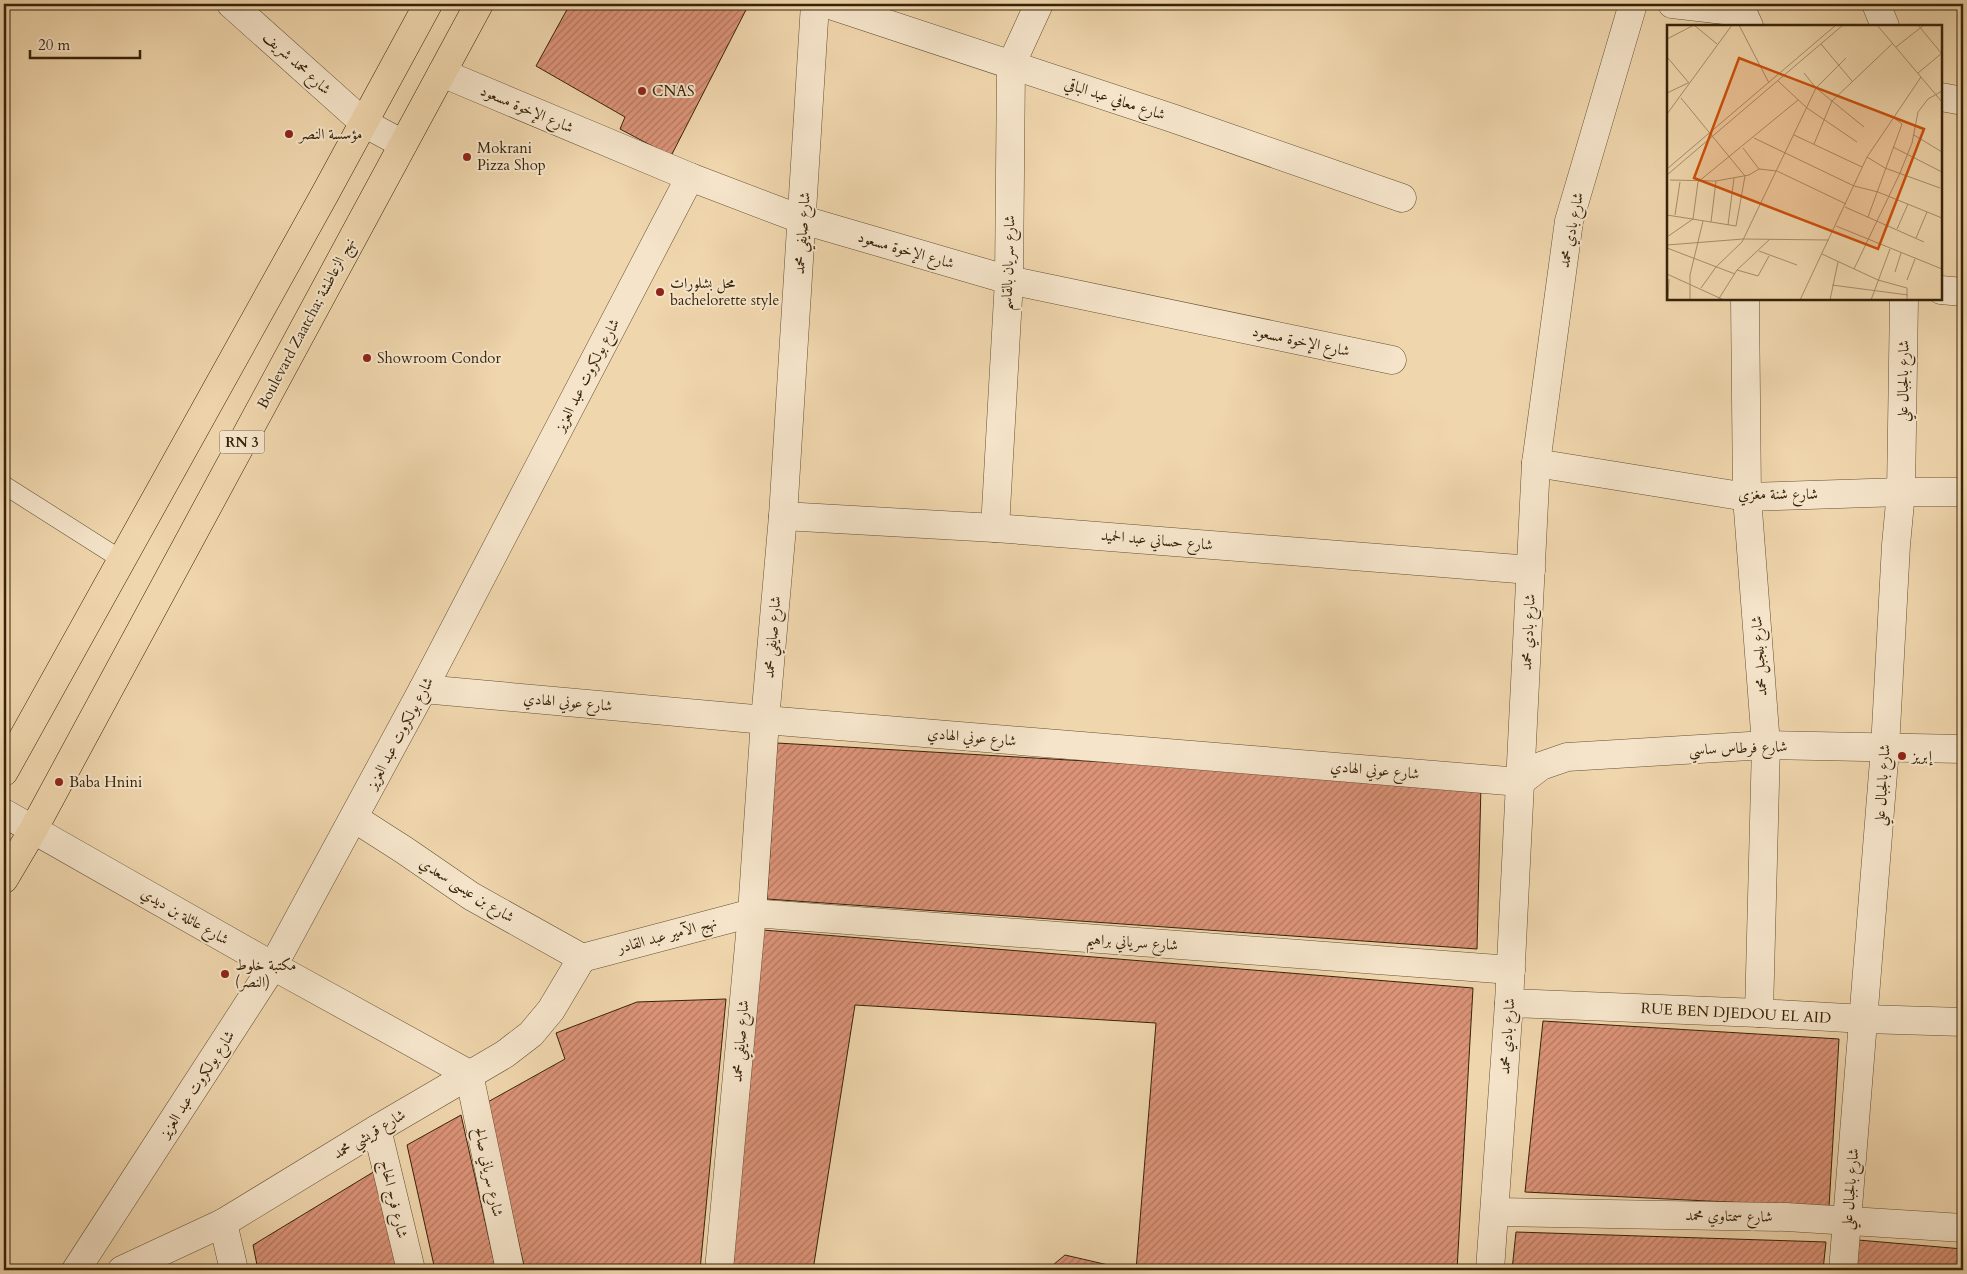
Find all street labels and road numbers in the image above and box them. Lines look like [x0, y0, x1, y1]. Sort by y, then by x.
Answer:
street label: شارع محمد شريف [257, 27, 335, 101]
street label: شارع معافي عبد الباقي [1061, 73, 1168, 128]
street label: شارع الإخوة مسعود [476, 80, 577, 140]
street label: شارع بادي محمد [1554, 190, 1591, 270]
street label: شارع صايفي محمد [789, 191, 819, 275]
street label: شارع سريان بالقاسم [996, 215, 1025, 311]
street label: شارع الإخوة مسعود [855, 227, 956, 276]
street label: Boulevard Zaatcha; نهج الزعاطشة [252, 234, 363, 414]
street label: شارع بولكروت عبد العزيز [549, 315, 627, 438]
street label: شارع الإخوة مسعود [1250, 321, 1352, 364]
street label: شارع بالجبال علي [1892, 340, 1918, 422]
road number: RN 3 [220, 431, 264, 454]
street label: شارع شنة مغزي [1738, 484, 1818, 507]
street label: شارع حساني عبد الحميد [1100, 525, 1214, 558]
street label: شارع بادي محمد [1516, 593, 1543, 671]
street label: شارع صايفي محمد [758, 595, 790, 679]
street label: شارع بلجبل محمد [1746, 615, 1775, 697]
street label: شارع بولكروت عبد العزيز [361, 674, 441, 796]
street label: شارع عوني الهادي [522, 688, 613, 719]
street label: شارع عوني الهادي [926, 723, 1017, 754]
street label: شارع فرطاس ساسي [1688, 736, 1788, 764]
street label: شارع بالجبال علي [1869, 743, 1899, 827]
street label: شارع عوني الهادي [1329, 756, 1420, 787]
street label: شارع بن عيسى سعدي [414, 853, 518, 930]
street label: شارع عائلة بن ديدي [136, 883, 233, 952]
street label: نهج الآمير عبد القادر [613, 912, 720, 962]
street label: شارع سرياني براهيم [1085, 929, 1179, 960]
street label: شارع بادي محمد [1494, 997, 1523, 1075]
street label: RUE BEN DJEDOU EL AID [1640, 998, 1832, 1028]
street label: شارع صايفي محمد [726, 999, 758, 1083]
street label: شارع بولكروت عبد العزيز [154, 1027, 242, 1145]
street label: شارع قريشي محمد [329, 1104, 411, 1167]
street label: شارع سرياني صالح [466, 1125, 508, 1219]
street label: شارع بالجبال علي [1836, 1147, 1868, 1231]
street label: شارع فرج الحاج [372, 1158, 413, 1241]
street label: شارع سمتاوي محمد [1685, 1205, 1773, 1230]

